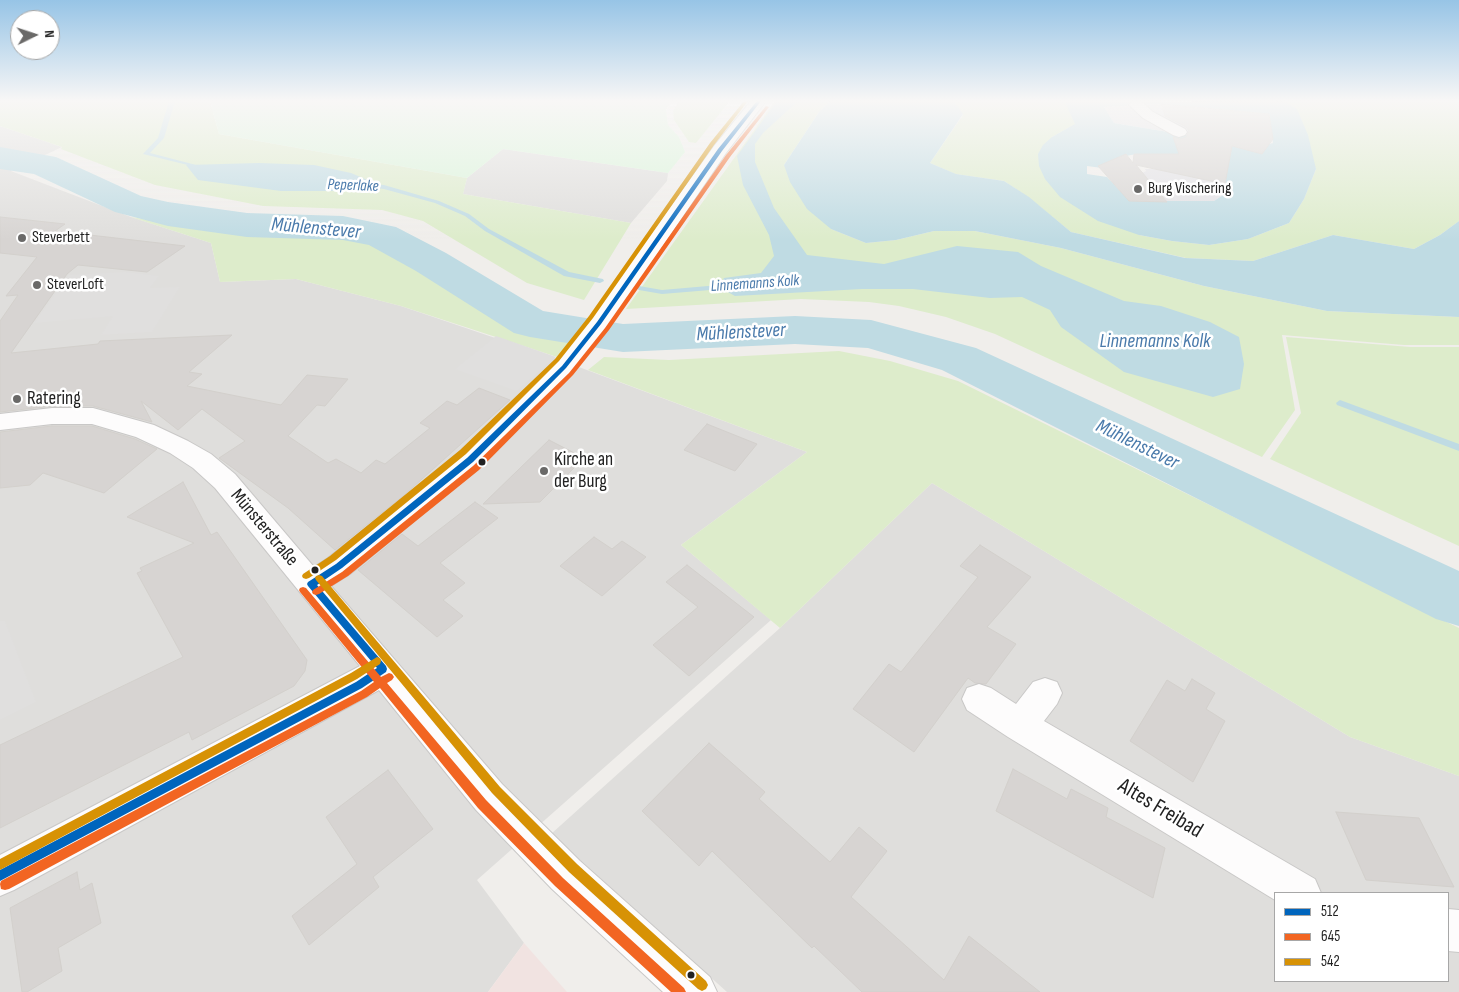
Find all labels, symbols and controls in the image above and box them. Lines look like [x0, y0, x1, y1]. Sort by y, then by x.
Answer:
north arrow [10, 10, 60, 60]
text: N [41, 30, 58, 38]
water label: Peperlake [327, 176, 379, 196]
place label: Burg Vischering [1148, 179, 1231, 199]
marker: Burg Vischering [1132, 183, 1144, 195]
water label: Mühlenstever [270, 213, 362, 245]
place label: Steverbett [32, 228, 90, 248]
marker: Steverbett [16, 232, 28, 244]
water label: Linnemanns Kolk [710, 271, 800, 297]
place label: SteverLoft [47, 275, 104, 295]
marker: SteverLoft [31, 279, 43, 291]
water label: Mühlenstever [696, 319, 786, 347]
water label: Linnemanns Kolk [1100, 330, 1210, 354]
place label: Ratering [27, 388, 81, 410]
marker: Ratering [11, 393, 23, 405]
water label: Mühlenstever [1092, 415, 1182, 475]
place label: Kirche an der Burg [554, 449, 613, 493]
unlabelled marker [477, 457, 487, 467]
marker: Kirche an der Burg [538, 465, 550, 477]
street label: Münsterstraße [225, 485, 303, 571]
unlabelled marker [310, 565, 320, 575]
street label: Altes Freibad [1113, 773, 1207, 845]
legend [1274, 892, 1449, 982]
text: 512 [1321, 902, 1339, 921]
text: 645 [1321, 927, 1340, 946]
text: 542 [1321, 952, 1340, 971]
unlabelled marker [686, 970, 696, 980]

